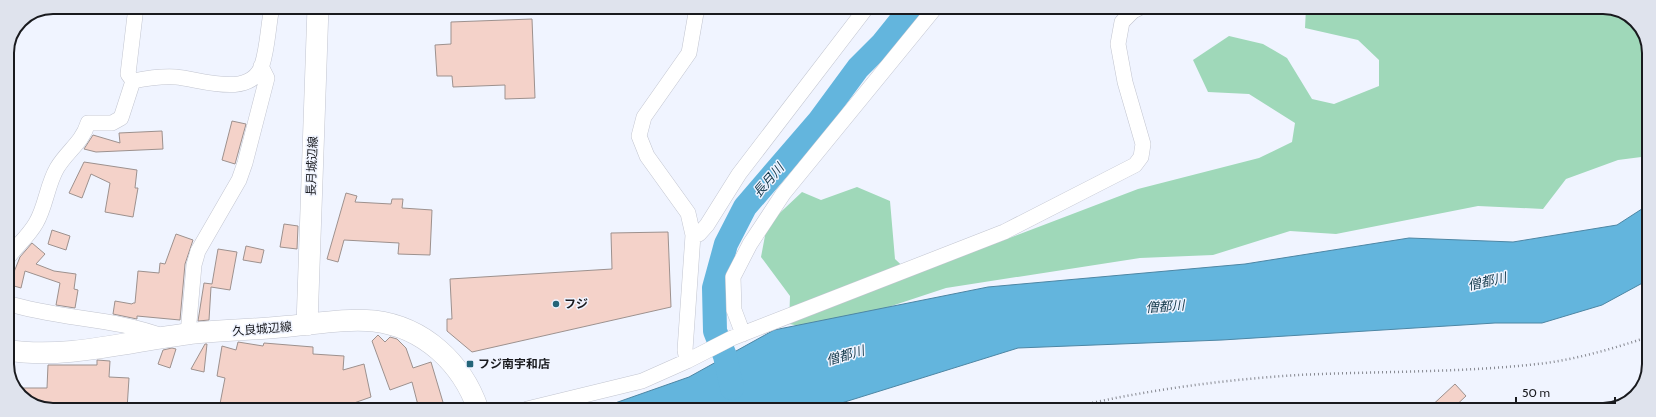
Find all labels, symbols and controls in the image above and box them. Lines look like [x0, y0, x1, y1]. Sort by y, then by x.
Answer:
street label: 長月城辺線 [303, 136, 320, 196]
water label: 長月川 [749, 159, 788, 200]
water label: 僧都川 [1466, 268, 1510, 293]
place label: フジ [564, 296, 588, 311]
water label: 僧都川 [1145, 297, 1187, 315]
marker: フジ [551, 299, 561, 309]
street label: 久良城辺線 [231, 318, 293, 339]
water label: 僧都川 [824, 341, 868, 368]
place label: フジ南宇和店 [478, 356, 550, 371]
marker: フジ南宇和店 [465, 359, 475, 369]
scale bar [1516, 379, 1615, 405]
text: 50 m [1522, 385, 1550, 400]

